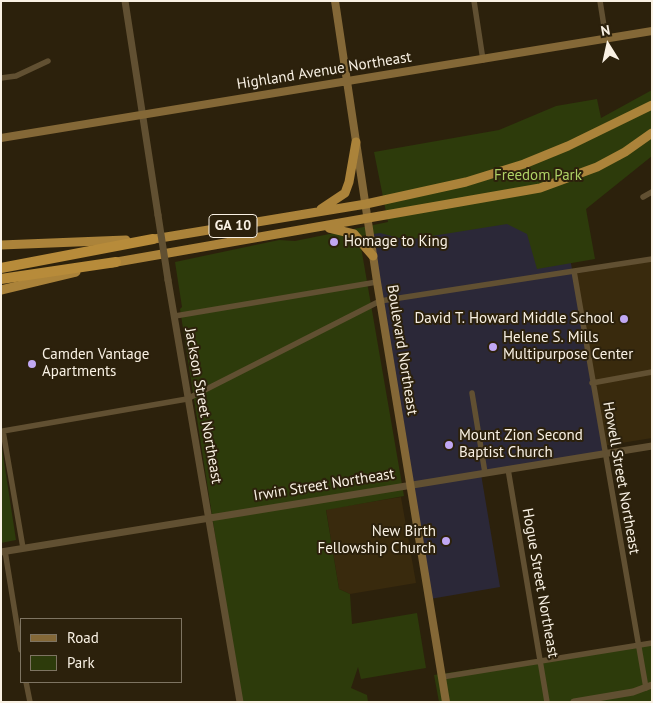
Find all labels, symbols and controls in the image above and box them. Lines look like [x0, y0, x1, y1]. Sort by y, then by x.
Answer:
north arrow [583, 20, 633, 70]
text: N [599, 21, 611, 40]
street label: Highland Avenue Northeast [235, 48, 413, 94]
park label: Freedom Park [494, 167, 582, 185]
road number: GA 10 [209, 215, 257, 238]
place label: Homage to King [344, 233, 448, 251]
marker: Homage to King [328, 236, 340, 248]
street label: Boulevard Northeast [383, 283, 421, 417]
place label: David T. Howard Middle School [414, 310, 614, 328]
marker: David T. Howard Middle School [618, 313, 630, 325]
street label: Jackson Street Northeast [180, 327, 226, 485]
place label: Helene S. Mills Multipurpose Center [503, 329, 633, 364]
marker: Helene S. Mills Multipurpose Center [487, 341, 499, 353]
place label: Camden Vantage Apartments [42, 346, 149, 381]
marker: Camden Vantage Apartments [26, 358, 38, 370]
street label: Howell Street Northeast [599, 400, 643, 556]
place label: Mount Zion Second Baptist Church [459, 427, 583, 462]
marker: Mount Zion Second Baptist Church [443, 439, 455, 451]
street label: Irwin Street Northeast [252, 465, 396, 505]
street label: Hogue Street Northeast [518, 507, 562, 659]
place label: New Birth Fellowship Church [317, 523, 436, 558]
marker: New Birth Fellowship Church [440, 535, 452, 547]
legend [20, 618, 182, 683]
text: Road [67, 628, 99, 647]
text: Park [67, 653, 95, 672]

